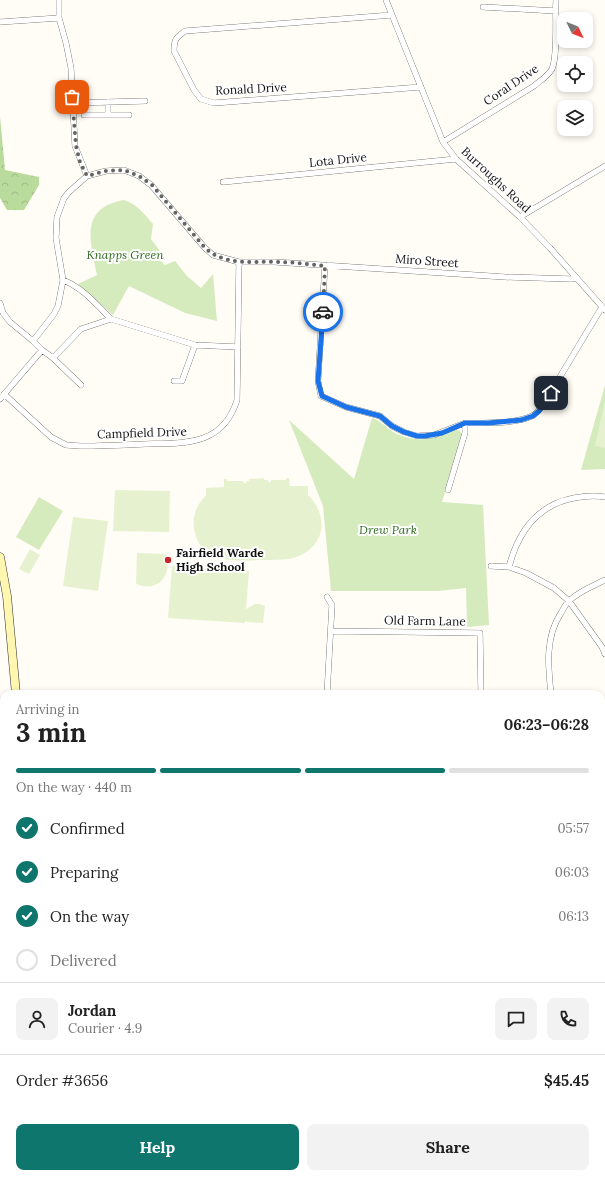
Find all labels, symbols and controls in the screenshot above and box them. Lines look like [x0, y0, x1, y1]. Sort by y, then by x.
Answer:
north arrow [557, 12, 593, 48]
map controls [557, 12, 593, 136]
button: locate [557, 56, 593, 92]
street label: Coral Drive [480, 60, 541, 108]
street label: Ronald Drive [215, 79, 288, 98]
pin [55, 80, 89, 114]
icon: bag [61, 86, 83, 108]
button: layers [557, 100, 593, 136]
street label: Burroughs Road [458, 144, 534, 216]
street label: Lota Drive [308, 149, 368, 170]
park label: Knapps Green [86, 247, 164, 262]
street label: Miro Street [395, 251, 460, 270]
courier [303, 292, 343, 332]
icon: car [312, 301, 334, 323]
pin [534, 376, 568, 410]
icon: home [540, 382, 562, 404]
street label: Campfield Drive [97, 423, 188, 442]
park label: Drew Park [359, 522, 417, 537]
place label: Fairfield Warde High School [176, 545, 264, 574]
marker: Fairfield Warde High School [163, 555, 173, 565]
street label: Old Farm Lane [384, 612, 466, 629]
text: Arriving in [16, 701, 79, 718]
text: 06:23–06:28 [504, 715, 589, 734]
text: 3 min [16, 716, 86, 749]
text: On the way · 440 m [16, 779, 132, 796]
icon: check [16, 817, 38, 839]
text: Confirmed [50, 819, 125, 838]
text: 05:57 [558, 820, 589, 837]
icon: check [16, 861, 38, 883]
text: Preparing [50, 863, 118, 882]
text: 06:03 [555, 864, 589, 881]
icon: check [16, 905, 38, 927]
text: On the way [50, 907, 129, 926]
text: 06:13 [558, 908, 589, 925]
text: Delivered [50, 951, 117, 970]
button: person [16, 998, 58, 1040]
button: chat [495, 998, 537, 1040]
button: phone [547, 998, 589, 1040]
text: Jordan [68, 1001, 116, 1020]
text: Courier · 4.9 [68, 1020, 142, 1037]
text: Order #3656 [16, 1071, 108, 1090]
text: $45.45 [544, 1071, 589, 1090]
button: Help [16, 1124, 299, 1170]
button: Share [307, 1124, 589, 1170]

